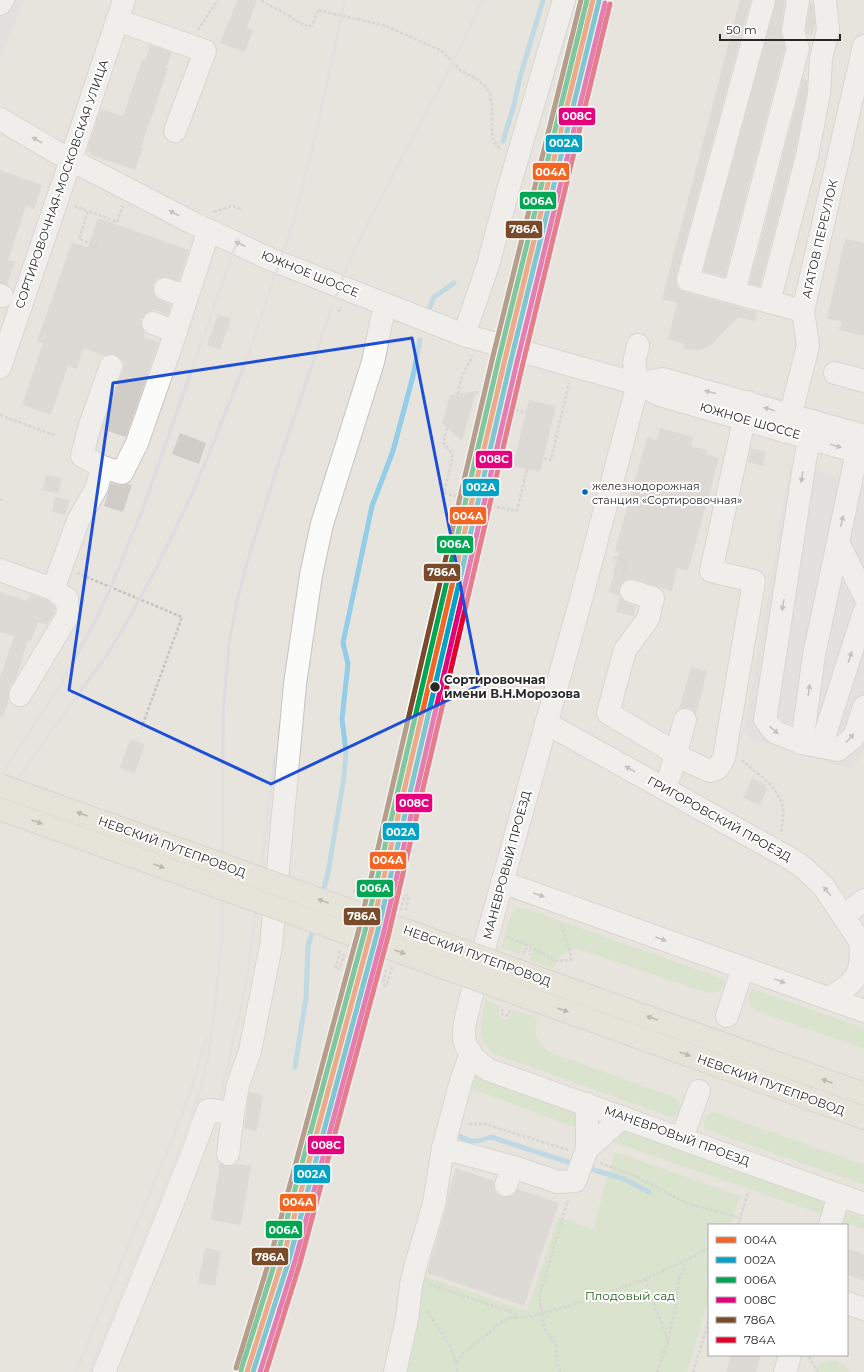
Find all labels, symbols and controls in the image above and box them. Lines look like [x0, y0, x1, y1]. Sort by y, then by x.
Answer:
scale bar [720, 16, 840, 42]
text: 50 m [726, 22, 757, 37]
street label: СОРТИРОВОЧНАЯ-МОСКОВСКАЯ УЛИЦА [12, 57, 111, 310]
line badge: 008С [558, 107, 596, 126]
text: 008С [562, 109, 592, 123]
line badge: 002А [545, 134, 583, 153]
text: 002А [549, 136, 579, 150]
one-way arrow [31, 137, 43, 144]
line badge: 004А [532, 162, 570, 181]
text: 004А [535, 165, 567, 179]
street label: АГАТОВ ПЕРЕУЛОК [798, 177, 841, 300]
line badge: 006А [519, 191, 557, 210]
text: 006А [523, 194, 554, 208]
one-way arrow [168, 209, 179, 216]
line badge: 786А [505, 220, 543, 239]
text: 786А [509, 222, 539, 236]
one-way arrow [234, 241, 245, 247]
street label: ЮЖНОЕ ШОССЕ [259, 247, 361, 300]
one-way arrow [704, 389, 716, 395]
street label: ЮЖНОЕ ШОССЕ [698, 399, 802, 442]
one-way arrow [763, 405, 776, 411]
one-way arrow [831, 443, 843, 449]
line badge: 008С [475, 450, 513, 469]
text: 008С [479, 452, 509, 466]
one-way arrow [799, 471, 805, 483]
line badge: 002А [462, 478, 500, 497]
place label: железнодорожная станция «Сортировочная» [592, 479, 742, 507]
text: 002А [466, 480, 496, 494]
marker: железнодорожная станция «Сортировочная» [580, 487, 590, 497]
line badge: 004А [449, 506, 487, 525]
text: 004А [452, 509, 484, 523]
one-way arrow [840, 515, 846, 527]
line badge: 006А [436, 535, 474, 554]
text: 006А [440, 537, 471, 551]
line badge: 786А [423, 563, 461, 582]
text: 786А [427, 565, 457, 579]
one-way arrow [780, 599, 786, 611]
one-way arrow [847, 650, 853, 662]
place label: Сортировочная имени В.Н.Морозова [444, 672, 580, 701]
marker: Сортировочная имени В.Н.Морозова [428, 680, 442, 694]
one-way arrow [806, 684, 812, 696]
one-way arrow [769, 725, 780, 734]
one-way arrow [846, 733, 855, 743]
one-way arrow [624, 765, 636, 772]
street label: ГРИГОРОВСКИЙ ПРОЕЗД [645, 773, 794, 865]
street label: МАНЕВРОВЫЙ ПРОЕЗД [479, 788, 534, 941]
line badge: 008С [395, 793, 433, 813]
text: 008С [399, 796, 429, 810]
one-way arrow [76, 811, 88, 817]
street label: НЕВСКИЙ ПУТЕПРОВОД [96, 813, 249, 880]
one-way arrow [31, 820, 43, 826]
line badge: 002А [382, 822, 420, 841]
text: 002А [386, 825, 416, 839]
line badge: 004А [369, 851, 407, 870]
text: 004А [372, 853, 404, 867]
one-way arrow [154, 863, 166, 869]
line badge: 006А [356, 879, 394, 898]
text: 006А [360, 881, 391, 895]
one-way arrow [823, 885, 831, 896]
one-way arrow [533, 892, 545, 898]
one-way arrow [317, 897, 329, 903]
line badge: 786А [343, 907, 381, 926]
text: 786А [347, 909, 377, 923]
street label: НЕВСКИЙ ПУТЕПРОВОД [401, 922, 554, 989]
one-way arrow [656, 936, 668, 942]
one-way arrow [395, 949, 407, 955]
one-way arrow [775, 979, 787, 985]
one-way arrow [557, 1007, 569, 1013]
one-way arrow [646, 1015, 658, 1021]
one-way arrow [679, 1051, 691, 1057]
street label: НЕВСКИЙ ПУТЕПРОВОД [695, 1051, 848, 1118]
one-way arrow [821, 1078, 833, 1084]
street label: МАНЕВРОВЫЙ ПРОЕЗД [603, 1102, 752, 1169]
line badge: 008С [307, 1135, 345, 1155]
text: 008С [311, 1138, 341, 1152]
line badge: 002А [293, 1164, 331, 1184]
text: 002А [297, 1167, 327, 1181]
line badge: 004А [279, 1193, 317, 1212]
text: 004А [282, 1195, 314, 1209]
line badge: 006А [265, 1220, 303, 1239]
text: 006А [269, 1223, 300, 1237]
legend [708, 1224, 848, 1356]
text: 004А [744, 1232, 777, 1247]
line badge: 786А [251, 1247, 289, 1266]
text: 786А [255, 1250, 285, 1264]
text: 002А [744, 1252, 776, 1267]
text: 006А [744, 1272, 776, 1287]
park label: Плодовый сад [585, 1288, 675, 1303]
text: 008С [744, 1292, 777, 1307]
text: 786А [744, 1312, 775, 1327]
text: 784А [744, 1332, 775, 1347]

